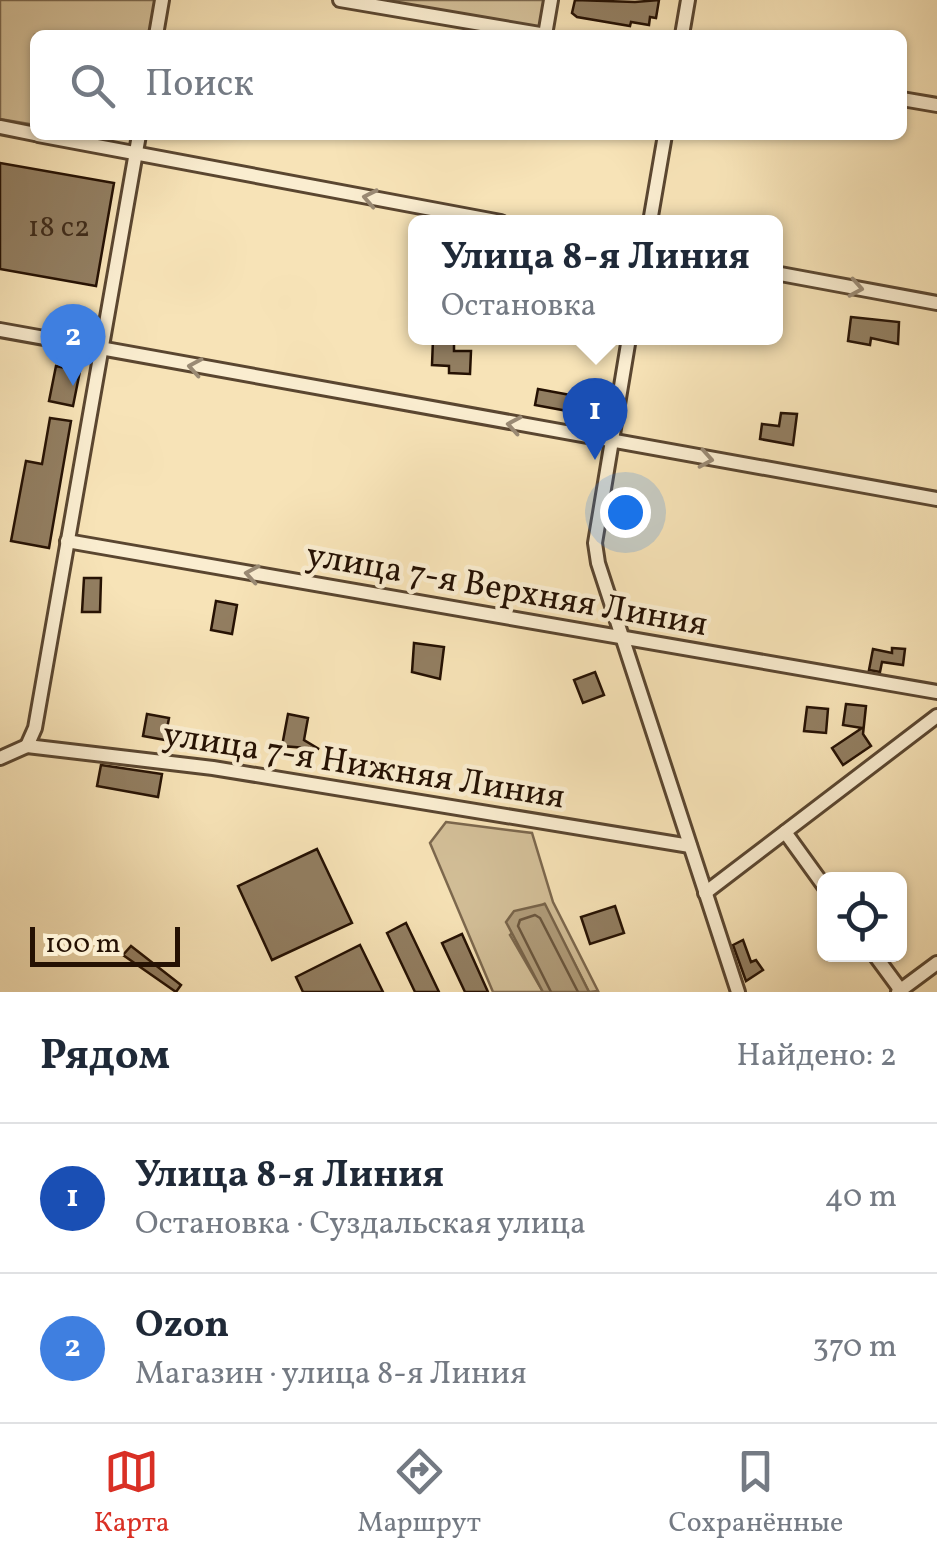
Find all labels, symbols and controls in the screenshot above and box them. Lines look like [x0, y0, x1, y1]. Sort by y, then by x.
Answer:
search box [30, 30, 907, 140]
icon: search [65, 58, 120, 113]
text: Поиск [145, 59, 254, 112]
one-way arrow [362, 188, 379, 209]
house number: 18 с2 [28, 207, 90, 249]
popup [408, 215, 783, 345]
text: Улица 8-я Линия [441, 232, 750, 285]
one-way arrow [848, 277, 864, 298]
text: Остановка [441, 285, 597, 329]
pin: 2 [40, 304, 106, 386]
one-way arrow [186, 357, 203, 378]
pin: 1 [562, 378, 628, 460]
one-way arrow [506, 415, 523, 436]
one-way arrow [698, 448, 715, 469]
your location [600, 487, 651, 538]
street label: улица 7-я Верхняя Линия [302, 532, 711, 650]
one-way arrow [243, 564, 260, 585]
street label: улица 7-я Нижняя Линия [159, 711, 568, 822]
map controls [817, 872, 907, 962]
button: locate [817, 872, 907, 962]
scale bar [30, 922, 180, 966]
text: 100 m [45, 925, 120, 964]
text: Рядом [40, 1028, 170, 1087]
text: Найдено: 2 [737, 1035, 897, 1079]
text: Улица 8-я Линия [135, 1150, 444, 1203]
text: 1 [66, 1176, 79, 1220]
text: 40 m [825, 1176, 897, 1220]
text: Остановка · Суздальская улица [135, 1203, 586, 1247]
text: Ozon [135, 1300, 229, 1353]
text: 2 [64, 1326, 81, 1370]
text: 370 m [812, 1326, 897, 1370]
text: Магазин · улица 8-я Линия [135, 1353, 527, 1397]
tab: Карта [94, 1444, 170, 1543]
tab: Маршрут [357, 1444, 481, 1543]
tab: Сохранённые [669, 1444, 843, 1543]

